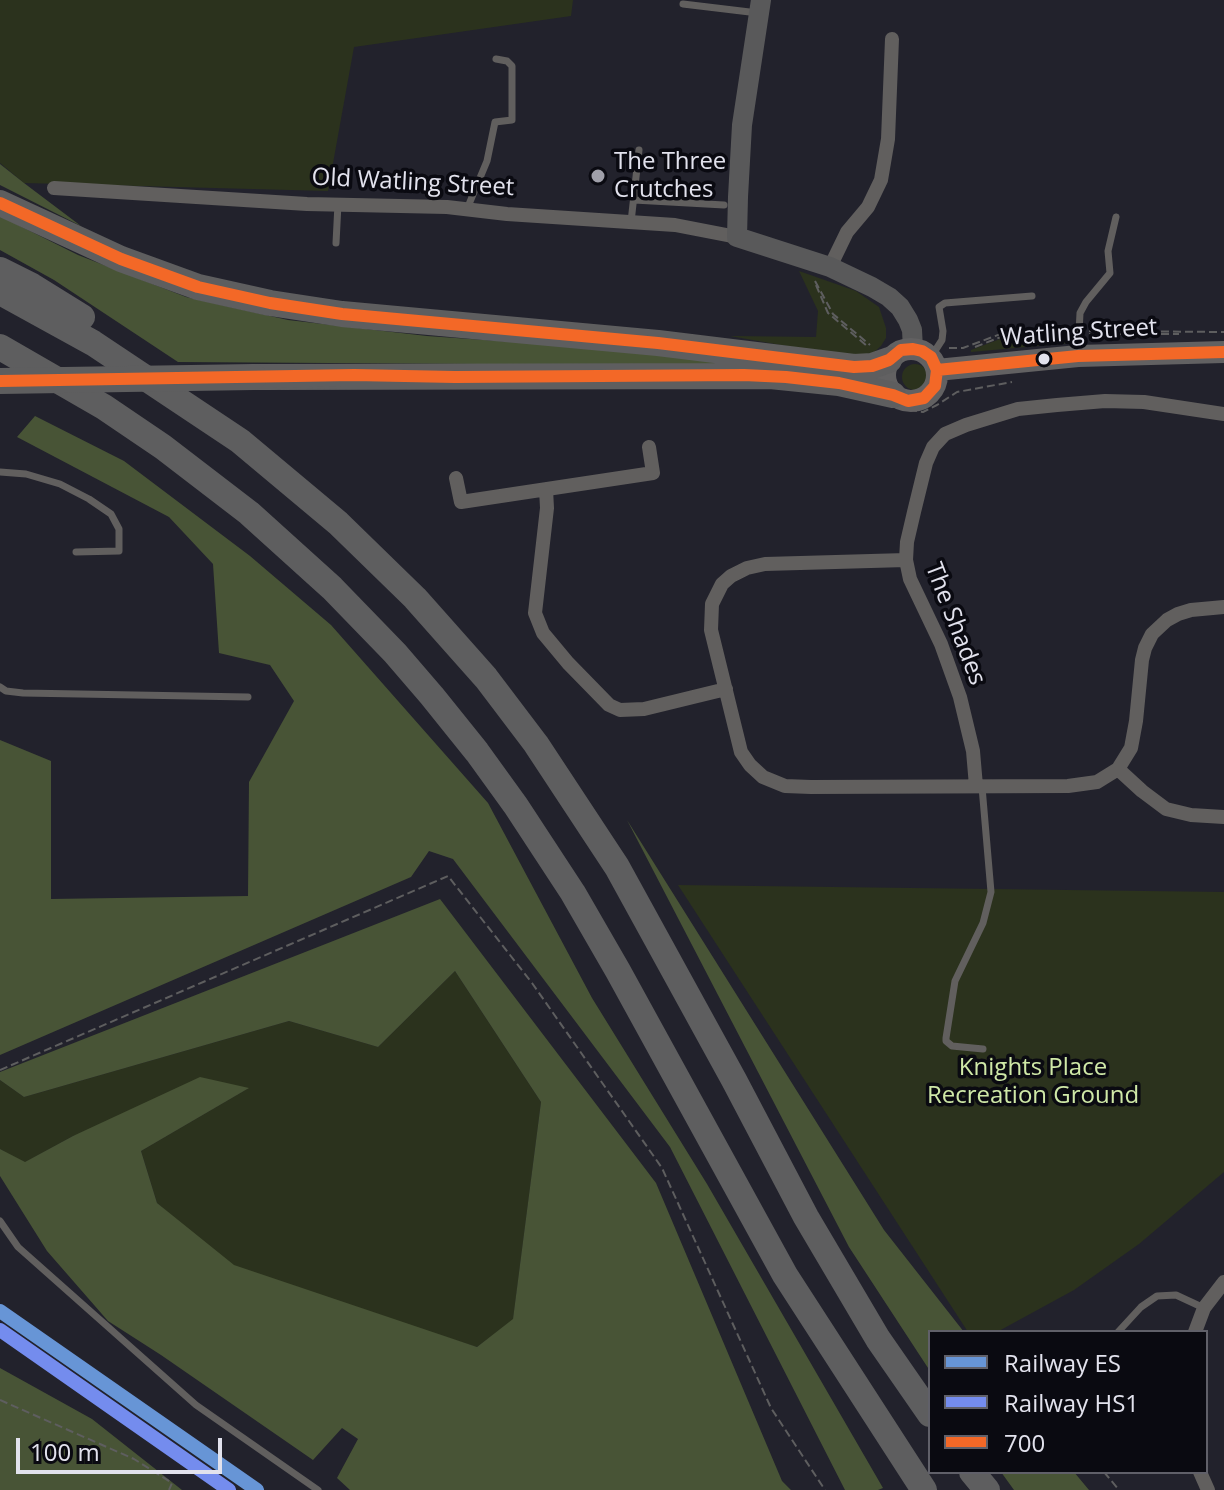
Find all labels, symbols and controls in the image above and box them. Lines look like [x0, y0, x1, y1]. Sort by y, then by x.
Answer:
place label: The Three Crutches [614, 148, 726, 204]
street label: Old Watling Street [311, 163, 515, 203]
marker: The Three Crutches [589, 167, 607, 185]
street label: Watling Street [1000, 313, 1158, 353]
unlabelled marker [1036, 351, 1052, 367]
street label: The Shades [919, 559, 991, 689]
park label: Knights Place Recreation Ground [927, 1054, 1139, 1110]
legend [928, 1330, 1208, 1474]
text: Railway ES [1004, 1346, 1121, 1379]
text: Railway HS1 [1004, 1386, 1139, 1419]
scale bar [20, 1422, 226, 1472]
text: 700 [1004, 1426, 1045, 1459]
text: 100 m [30, 1435, 100, 1468]

